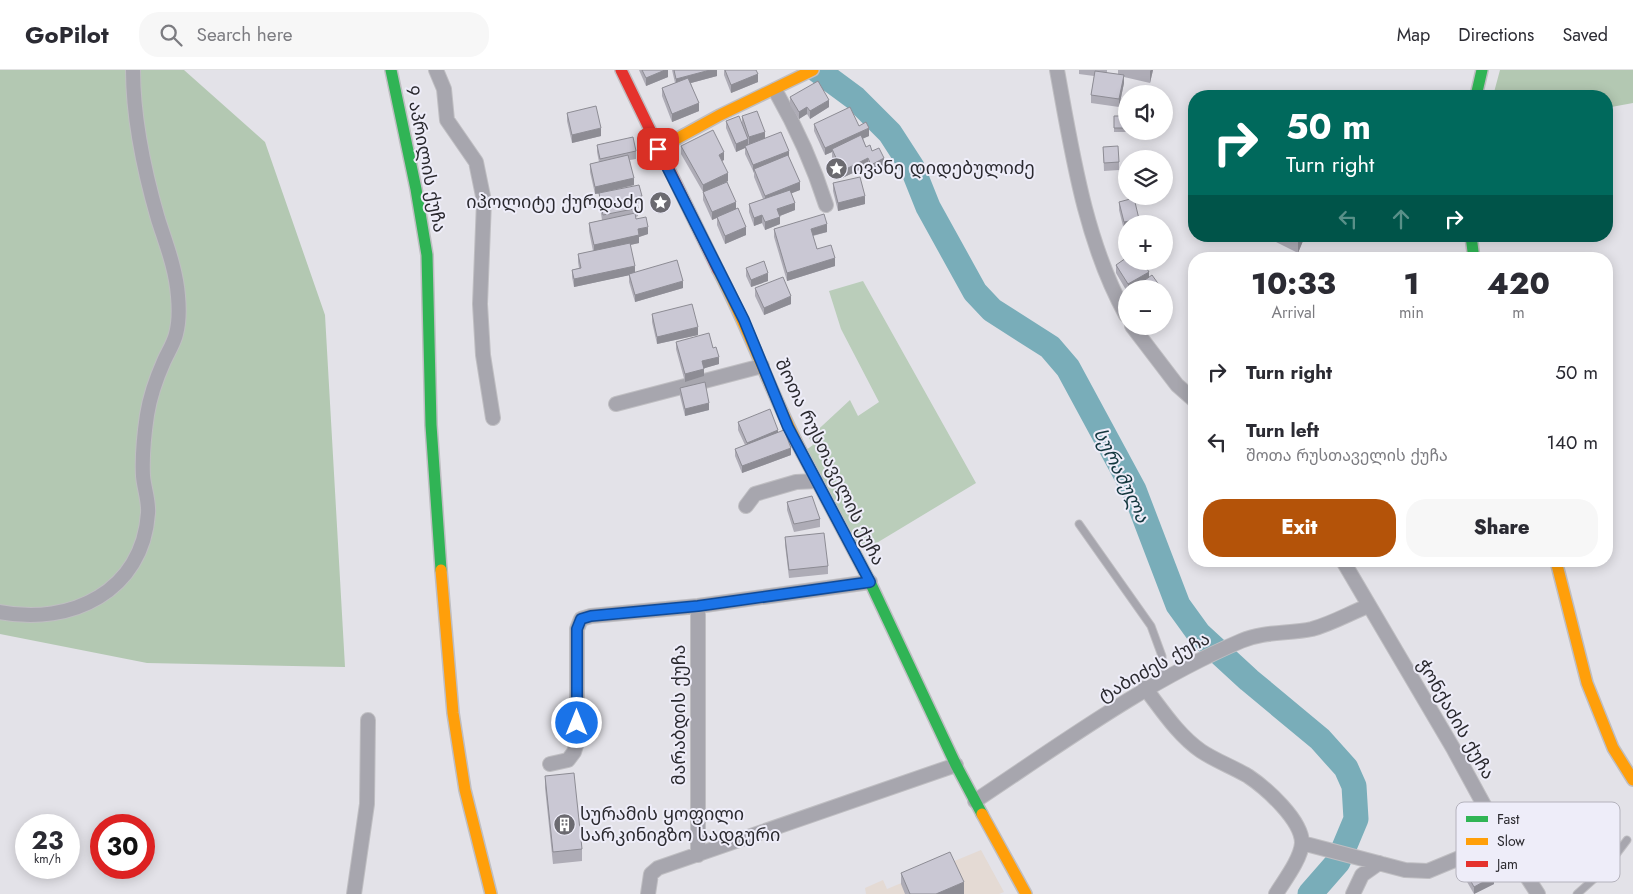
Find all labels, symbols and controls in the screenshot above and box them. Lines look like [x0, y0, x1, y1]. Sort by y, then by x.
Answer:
search box [139, 12, 489, 57]
text: GoPilot [25, 17, 109, 52]
icon: search [157, 21, 185, 49]
text: Search here [197, 21, 293, 48]
text: Map [1397, 22, 1430, 48]
text: Directions [1458, 22, 1534, 48]
text: Saved [1562, 22, 1608, 48]
street label: 9 აპრილის ქუჩა [399, 83, 453, 235]
map controls [1118, 85, 1173, 335]
button: sound [1118, 85, 1173, 140]
text: 50 m [1286, 102, 1371, 152]
icon: right [1203, 110, 1268, 175]
pin [637, 128, 679, 170]
icon: arrive [644, 135, 672, 163]
text: Turn right [1286, 148, 1374, 180]
button: layers [1118, 150, 1173, 205]
place label: ივანე დიდებულიძე [853, 155, 1035, 181]
place icon: ივანე დიდებულიძე [825, 156, 849, 180]
place label: იპოლიტე ქურდაძე [466, 189, 644, 215]
place icon: იპოლიტე ქურდაძე [648, 190, 672, 214]
icon: left [1334, 205, 1362, 233]
icon: ahead [1387, 205, 1415, 233]
icon: right [1440, 205, 1468, 233]
button: + [1118, 215, 1173, 270]
text: 10:33 [1251, 262, 1336, 305]
text: 1 [1404, 262, 1419, 305]
text: 420 [1487, 262, 1550, 305]
button: − [1118, 280, 1173, 335]
text: Arrival [1271, 301, 1316, 324]
text: min [1399, 301, 1424, 324]
text: m [1512, 301, 1525, 324]
street label: შოთა რუსთაველის ქუჩა [769, 354, 891, 570]
icon: right [1203, 358, 1231, 386]
text: Turn right [1246, 359, 1332, 386]
text: 50 m [1555, 359, 1598, 386]
text: Turn left [1246, 417, 1319, 444]
water label: სურამულა [1087, 423, 1156, 528]
icon: left [1203, 428, 1231, 456]
text: 140 m [1546, 429, 1598, 456]
text: შოთა რუსთაველის ქუჩა [1246, 444, 1448, 467]
button: Exit [1203, 499, 1396, 557]
button: Share [1406, 499, 1598, 557]
street label: ტაბიძეს ქუჩა [1093, 626, 1215, 708]
street label: მარაბდის ქუჩა [666, 645, 692, 785]
street label: ჭონქაძის ქუჩა [1411, 654, 1501, 784]
position arrow [550, 696, 602, 748]
place label: სურამის ყოფილი სარკინიგზო სადგური [580, 801, 780, 848]
legend [1456, 802, 1620, 882]
text: Fast [1497, 809, 1520, 829]
building icon: სურამის ყოფილი სარკინიგზო სადგური [552, 812, 576, 836]
speed limit sign: 30 [90, 814, 155, 879]
text: 23 [32, 822, 63, 858]
text: Slow [1497, 831, 1525, 851]
text: km/h [34, 850, 61, 868]
text: Jam [1495, 854, 1518, 874]

